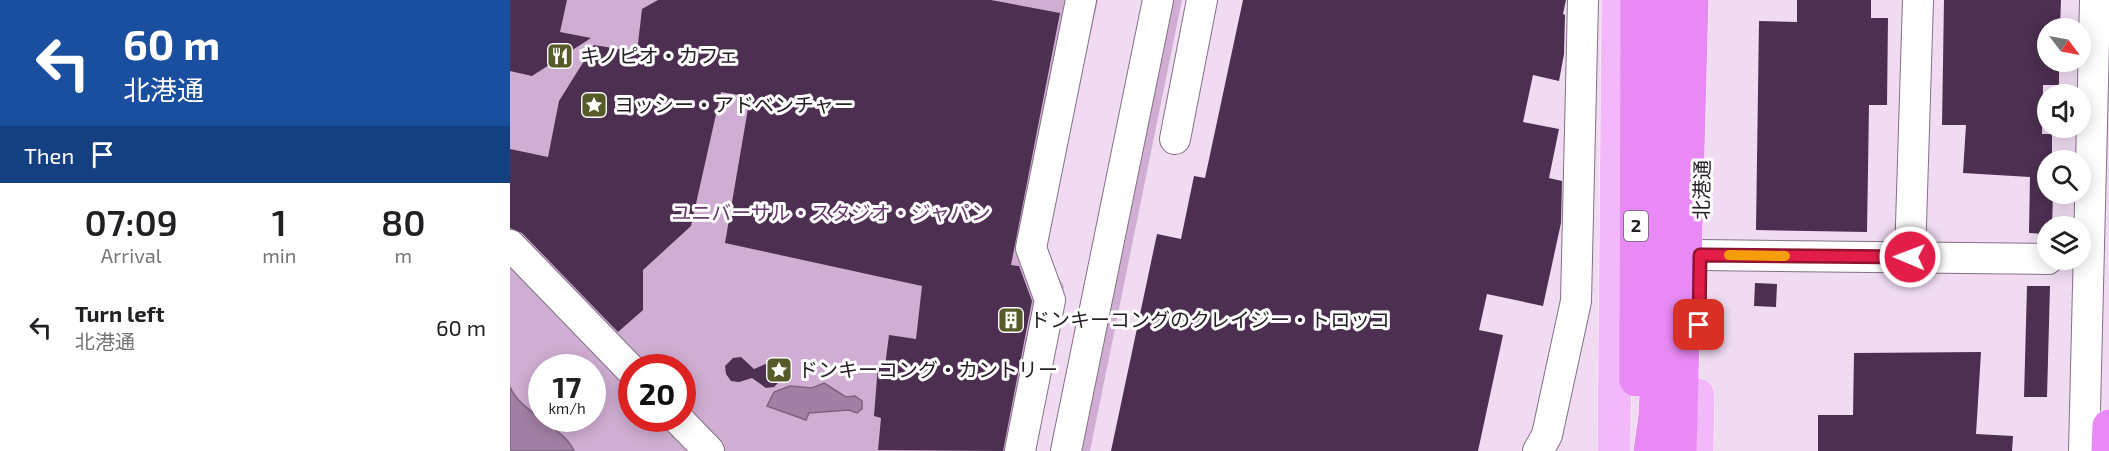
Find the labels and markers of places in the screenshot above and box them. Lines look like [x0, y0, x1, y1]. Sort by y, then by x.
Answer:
restaurant icon: キノピオ・カフェ [545, 41, 575, 71]
place label: キノピオ・カフェ [580, 43, 739, 67]
place icon: ヨッシー・アドベンチャー [579, 90, 609, 120]
place label: ヨッシー・アドベンチャー [614, 92, 854, 116]
pin [1673, 299, 1724, 350]
building icon: ドンキーコングのクレイジー・トロッコ [996, 305, 1026, 335]
place label: ドンキーコングのクレイジー・トロッコ [1030, 307, 1390, 331]
place icon: ドンキーコング・カントリー [764, 355, 794, 385]
place label: ドンキーコング・カントリー [798, 357, 1058, 381]

